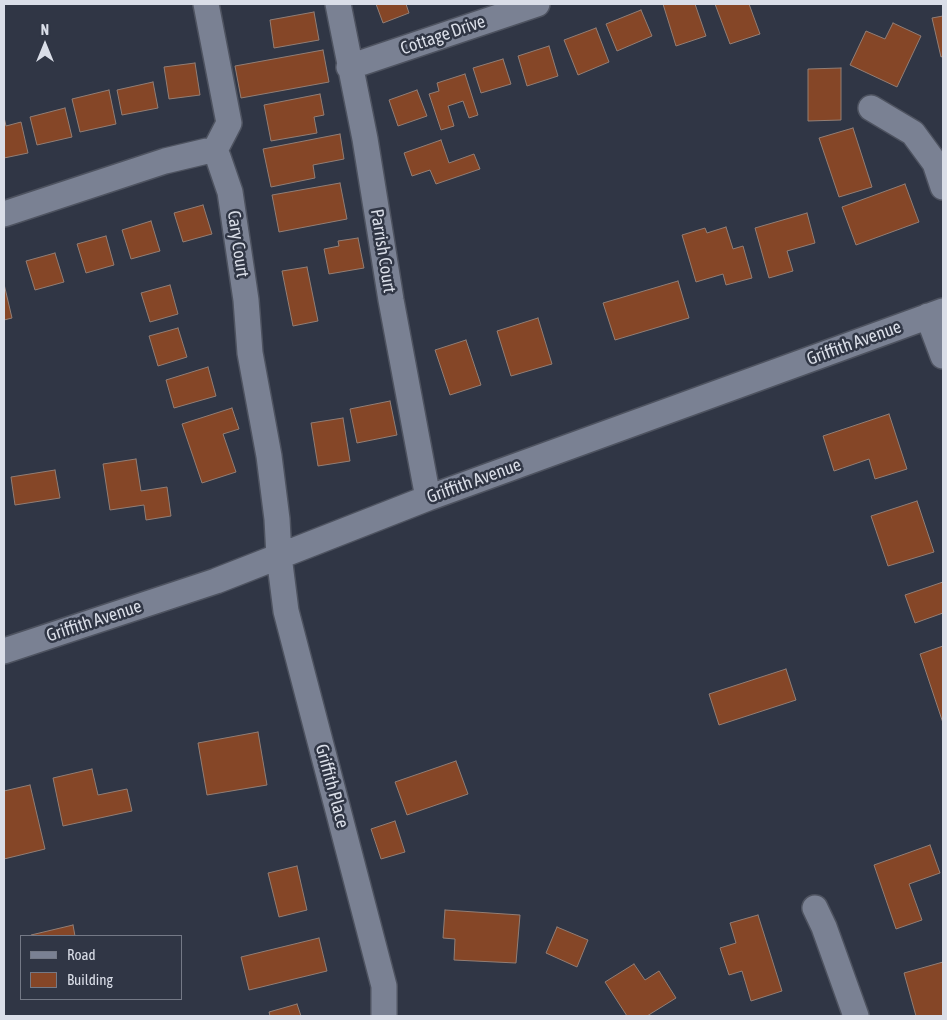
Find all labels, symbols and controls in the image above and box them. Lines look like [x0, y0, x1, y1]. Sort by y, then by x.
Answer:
street label: Cottage Drive [398, 10, 488, 60]
north arrow [20, 20, 70, 70]
text: N [41, 22, 49, 38]
street label: Parrish Court [366, 207, 400, 295]
street label: Cary Court [223, 209, 253, 279]
street label: Griffith Avenue [804, 316, 904, 370]
street label: Griffith Avenue [424, 454, 524, 508]
street label: Griffith Avenue [44, 595, 144, 647]
street label: Griffith Place [310, 742, 354, 830]
legend [20, 935, 182, 1000]
text: Road [67, 946, 96, 963]
text: Building [67, 971, 113, 988]

